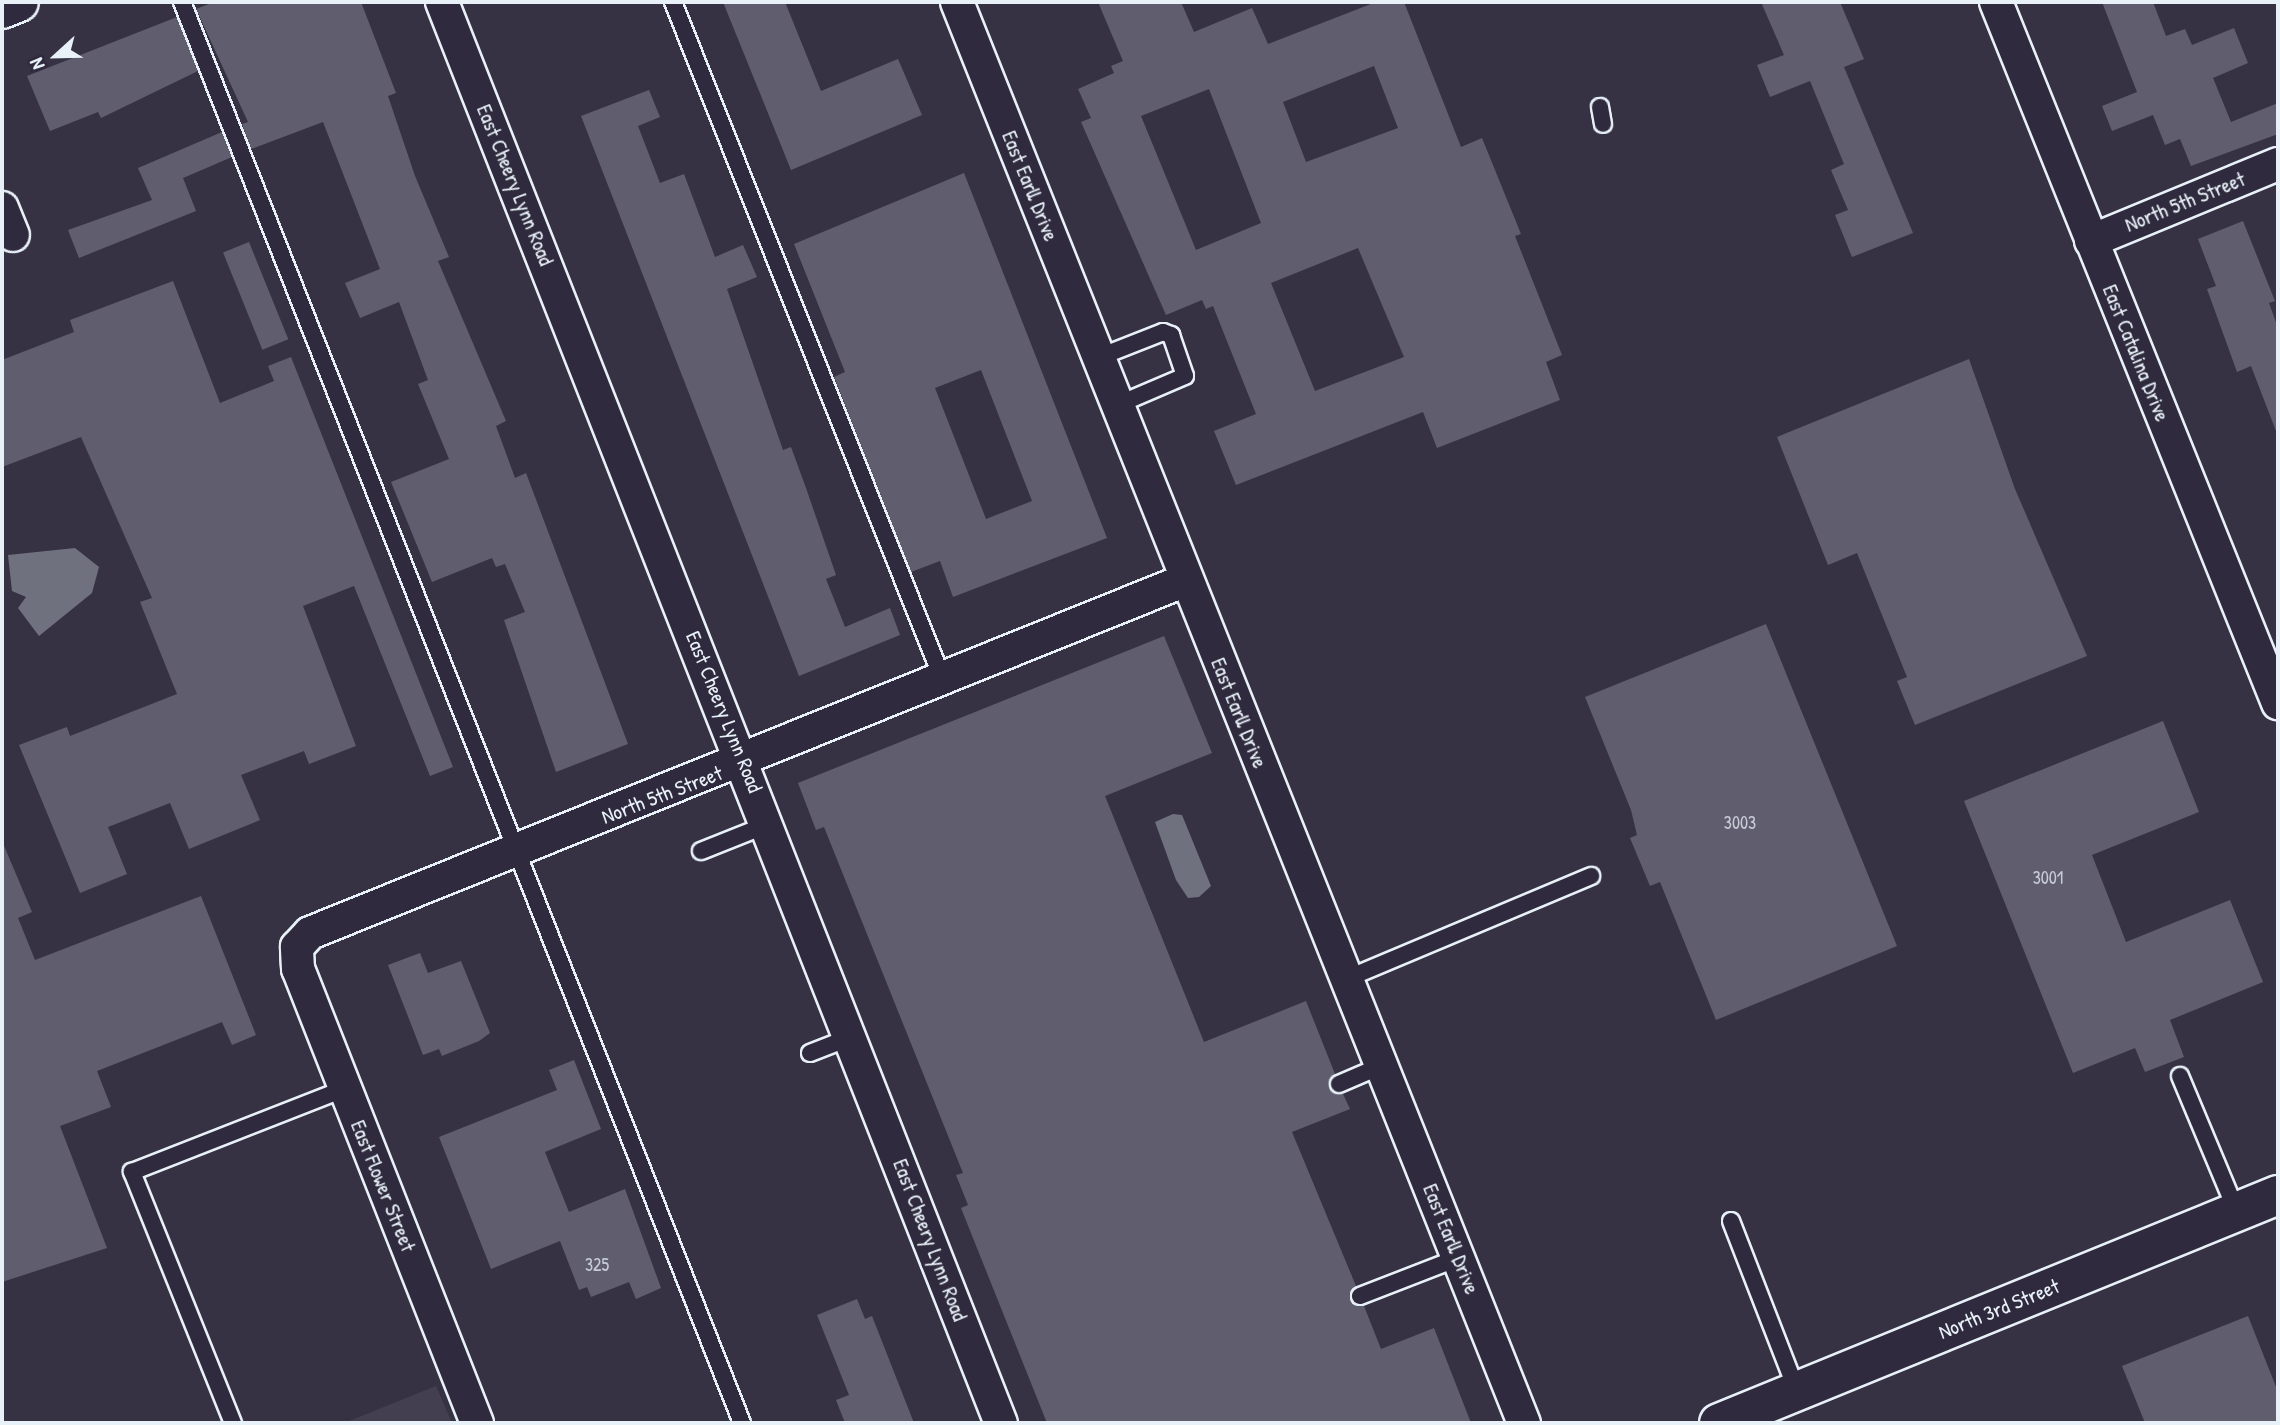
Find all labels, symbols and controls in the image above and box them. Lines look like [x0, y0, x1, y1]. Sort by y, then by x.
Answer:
north arrow [21, 21, 91, 91]
text: N [23, 54, 50, 73]
street label: East Cheery Lynn Road [471, 101, 559, 269]
street label: East Earll Drive [996, 127, 1064, 245]
street label: North 5th Street [2121, 166, 2249, 238]
street label: East Catalina Drive [2097, 281, 2175, 425]
street label: East Cheery Lynn Road [680, 628, 768, 796]
street label: East Earll Drive [1205, 654, 1273, 772]
street label: North 5th Street [598, 760, 726, 830]
house number: 3003 [1724, 812, 1756, 834]
house number: 3001 [2033, 867, 2063, 889]
street label: East Flower Street [345, 1117, 421, 1255]
street label: East Cheery Lynn Road [888, 1155, 972, 1325]
street label: East Earll Drive [1417, 1180, 1485, 1298]
house number: 325 [585, 1254, 609, 1276]
street label: North 3rd Street [1935, 1273, 2063, 1345]

